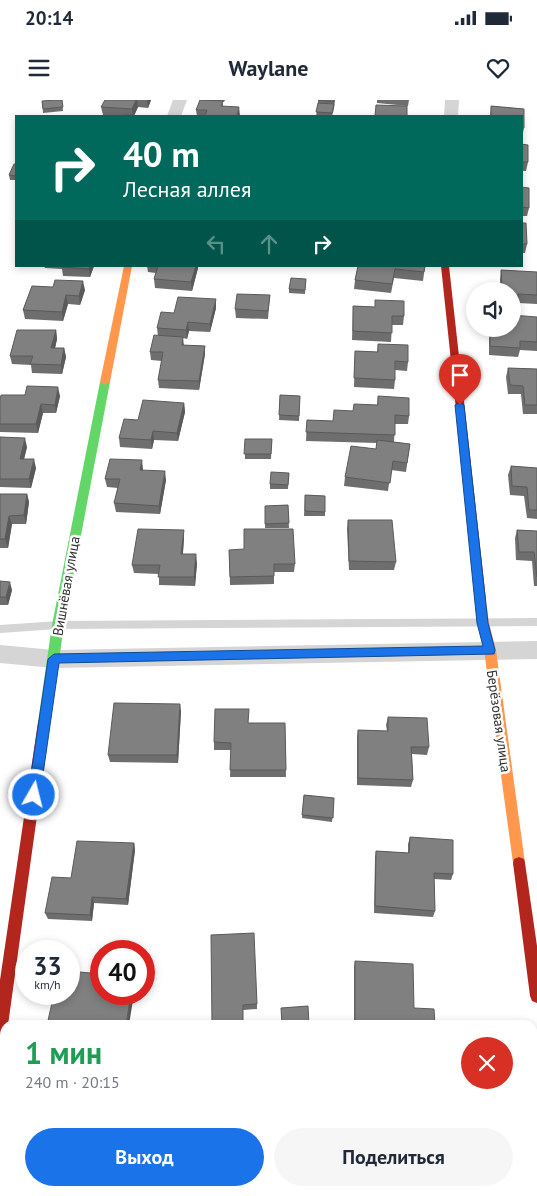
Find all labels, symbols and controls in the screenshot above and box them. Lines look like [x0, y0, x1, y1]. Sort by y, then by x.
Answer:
text: 20:14 [25, 6, 73, 30]
icon: menu [25, 54, 53, 82]
text: Waylane [229, 54, 308, 82]
icon: heart [484, 54, 512, 82]
text: 40 m [123, 131, 200, 177]
icon: right [40, 135, 105, 200]
text: Лесная аллея [123, 175, 251, 203]
icon: left [202, 230, 230, 258]
icon: ahead [255, 230, 283, 258]
icon: right [308, 230, 336, 258]
map controls [466, 282, 521, 337]
button: sound [466, 282, 521, 337]
pin [439, 354, 481, 405]
icon: arrive [446, 361, 474, 389]
street label: Вишнёвая улица [48, 535, 84, 637]
street label: Берёзовая улица [483, 669, 515, 773]
position arrow [7, 768, 59, 820]
speed limit sign: 40 [90, 940, 155, 1005]
text: 33 [33, 950, 62, 982]
text: km/h [34, 977, 61, 992]
text: 1 мин [25, 1033, 102, 1072]
button: close [461, 1037, 513, 1089]
text: 240 m · 20:15 [25, 1072, 120, 1092]
button: Выход [25, 1128, 264, 1186]
button: Поделиться [274, 1128, 513, 1186]

